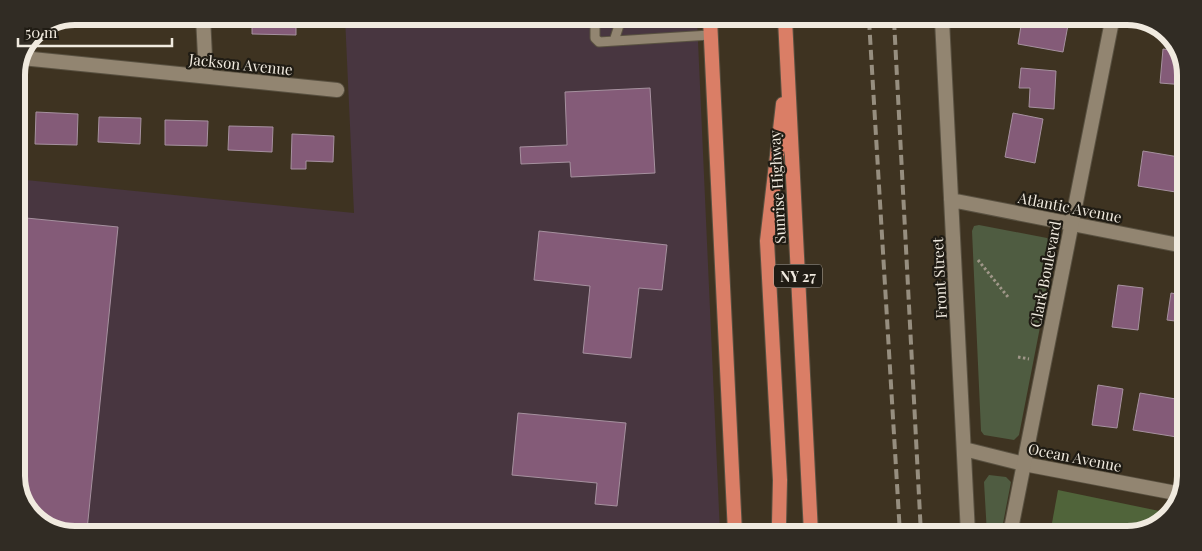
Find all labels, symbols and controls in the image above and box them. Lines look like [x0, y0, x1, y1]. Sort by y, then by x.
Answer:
scale bar [18, 15, 171, 47]
text: 50 m [25, 22, 58, 42]
street label: Jackson Avenue [187, 49, 294, 79]
street label: Sunrise Highway [764, 129, 790, 244]
street label: Atlantic Avenue [1015, 187, 1124, 227]
street label: Clark Boulevard [1025, 219, 1065, 329]
street label: Front Street [927, 236, 951, 319]
road number: NY 27 [774, 264, 822, 288]
street label: Ocean Avenue [1026, 438, 1124, 476]

